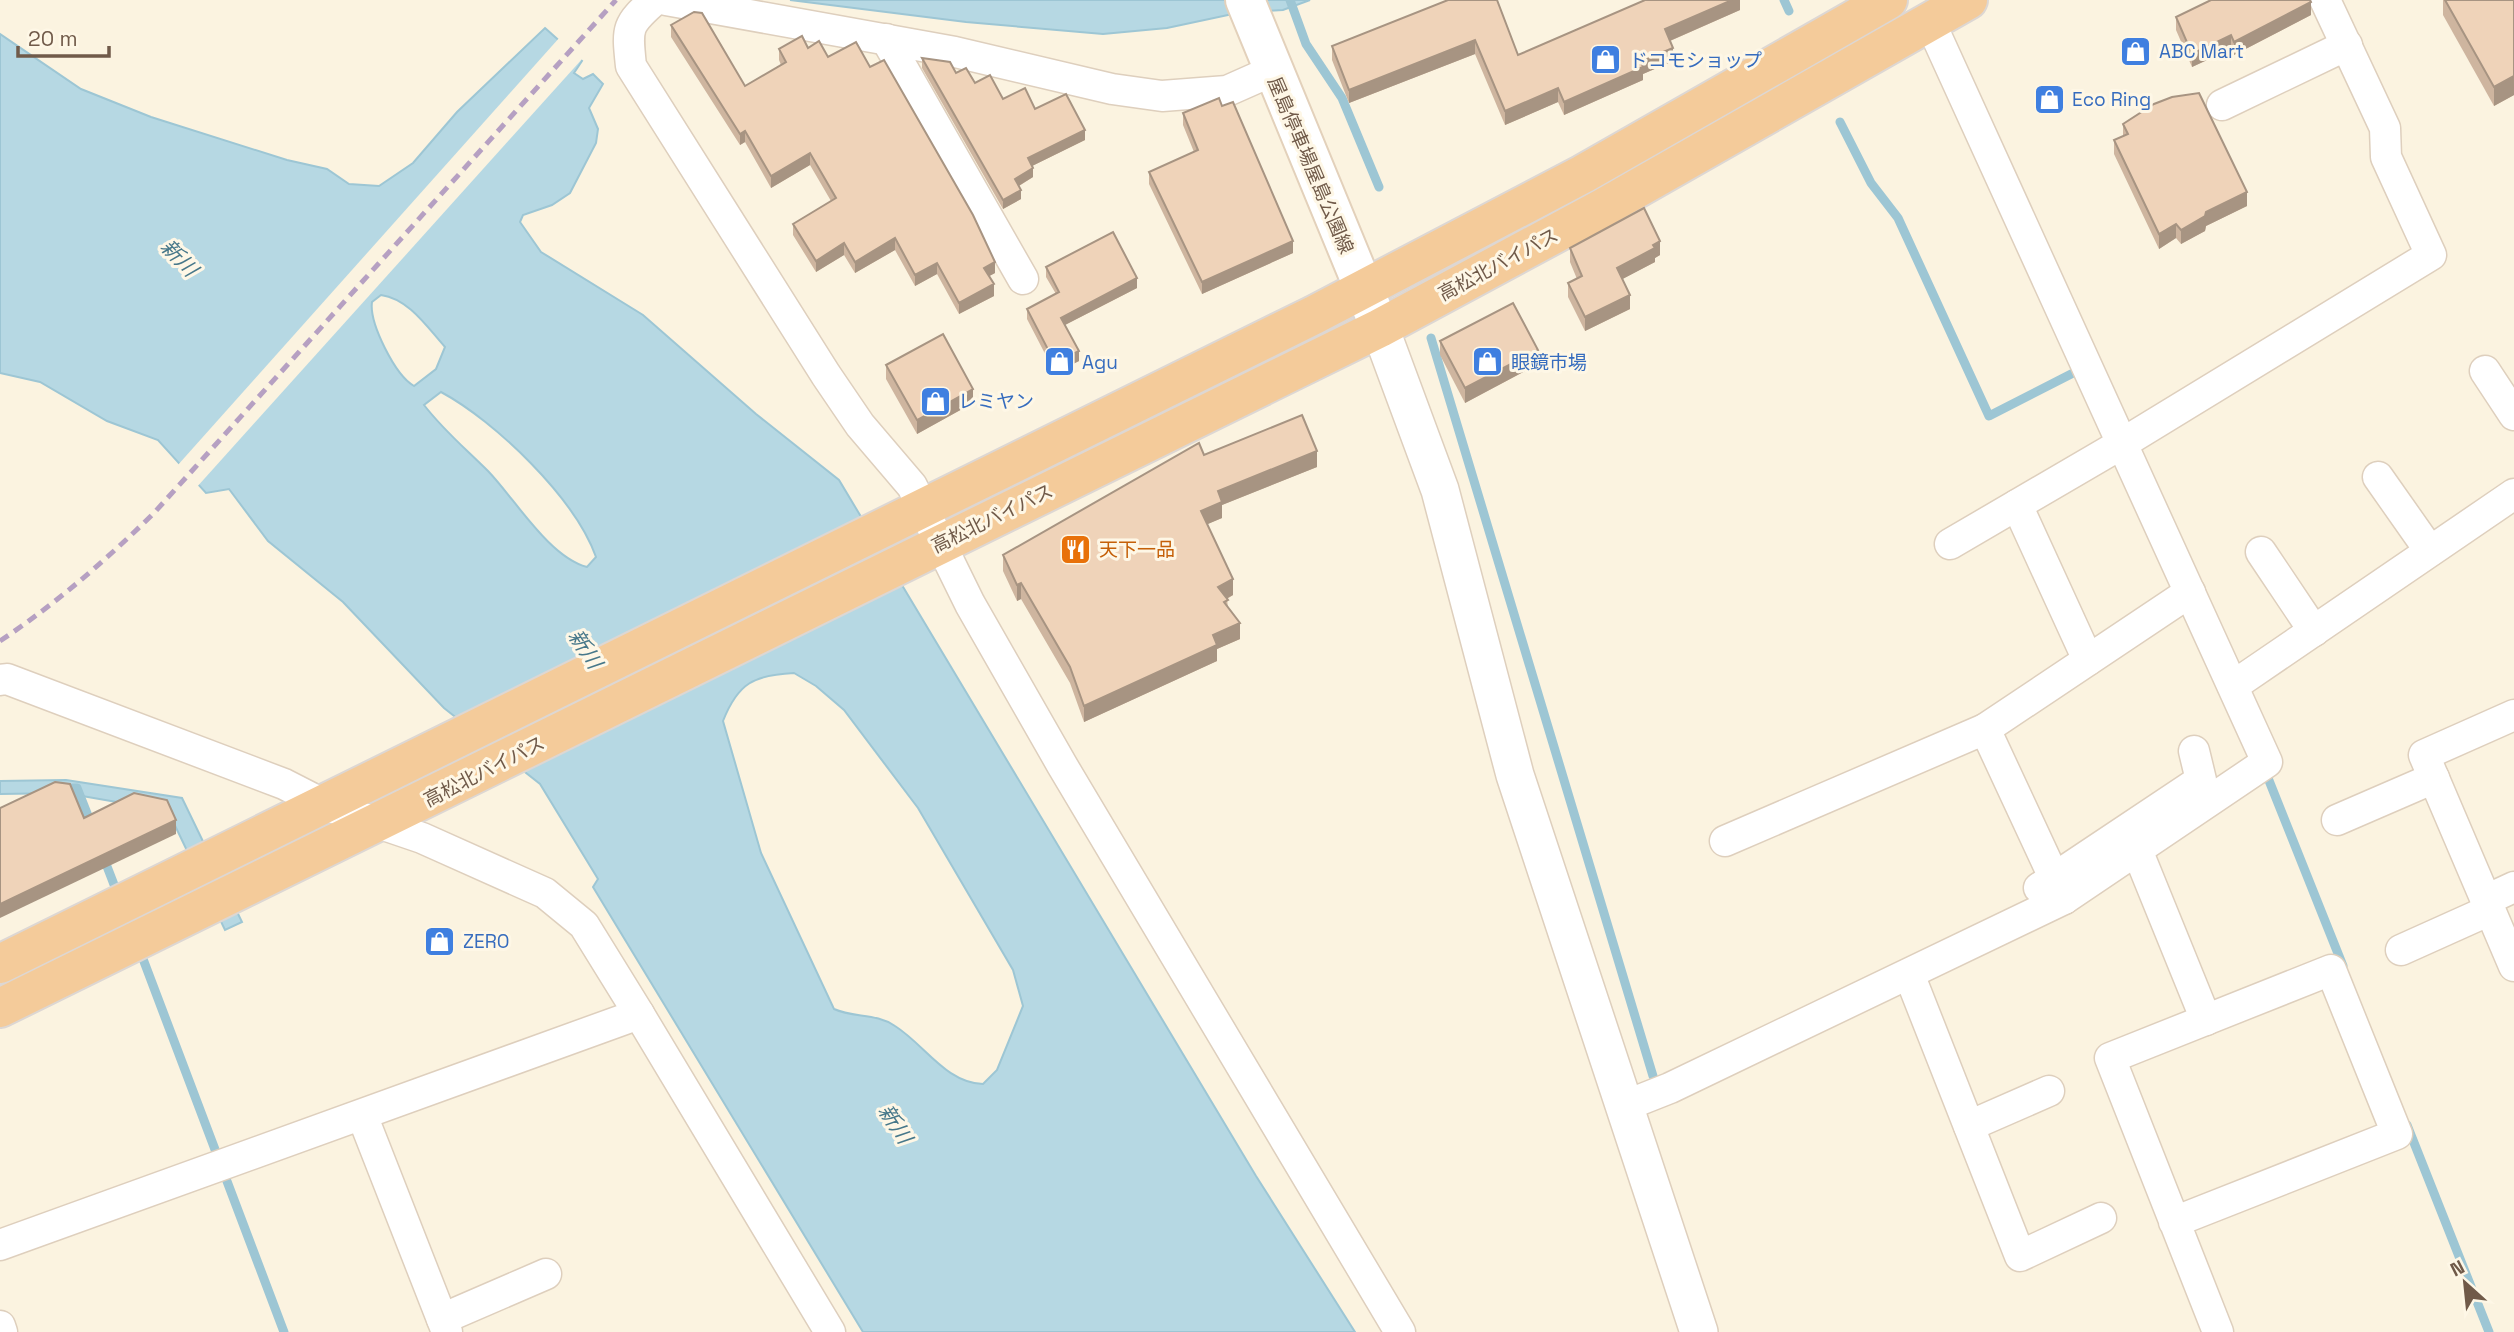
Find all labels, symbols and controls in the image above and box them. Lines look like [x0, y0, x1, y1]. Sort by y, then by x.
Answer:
scale bar [18, 14, 108, 58]
text: 20 m [28, 25, 78, 52]
shop icon: ABC Mart [2119, 34, 2153, 68]
place label: ABC Mart [2159, 39, 2244, 64]
shop icon: ドコモショップ [1589, 43, 1623, 77]
place label: ドコモショップ [1629, 48, 1762, 73]
street label: 屋島停車場屋島公園線 [1262, 73, 1359, 258]
shop icon: Eco Ring [2032, 82, 2066, 116]
place label: Eco Ring [2072, 87, 2151, 112]
street label: 高松北バイパス [1434, 222, 1563, 307]
water label: 新川 [155, 233, 205, 284]
shop icon: Agu [1042, 345, 1076, 379]
shop icon: 眼鏡市場 [1471, 345, 1505, 379]
place label: Agu [1082, 350, 1118, 375]
place label: 眼鏡市場 [1511, 350, 1587, 375]
shop icon: レミヤン [918, 384, 952, 418]
place label: レミヤン [958, 389, 1034, 414]
street label: 高松北バイパス [927, 478, 1057, 559]
restaurant icon: 天下一品 [1059, 532, 1093, 566]
place label: 天下一品 [1099, 537, 1175, 562]
water label: 新川 [563, 624, 609, 675]
street label: 高松北バイパス [419, 730, 549, 813]
shop icon: ZERO [423, 924, 457, 958]
place label: ZERO [463, 929, 509, 954]
water label: 新川 [873, 1099, 919, 1150]
north arrow [2430, 1248, 2500, 1318]
text: N [2446, 1254, 2469, 1282]

